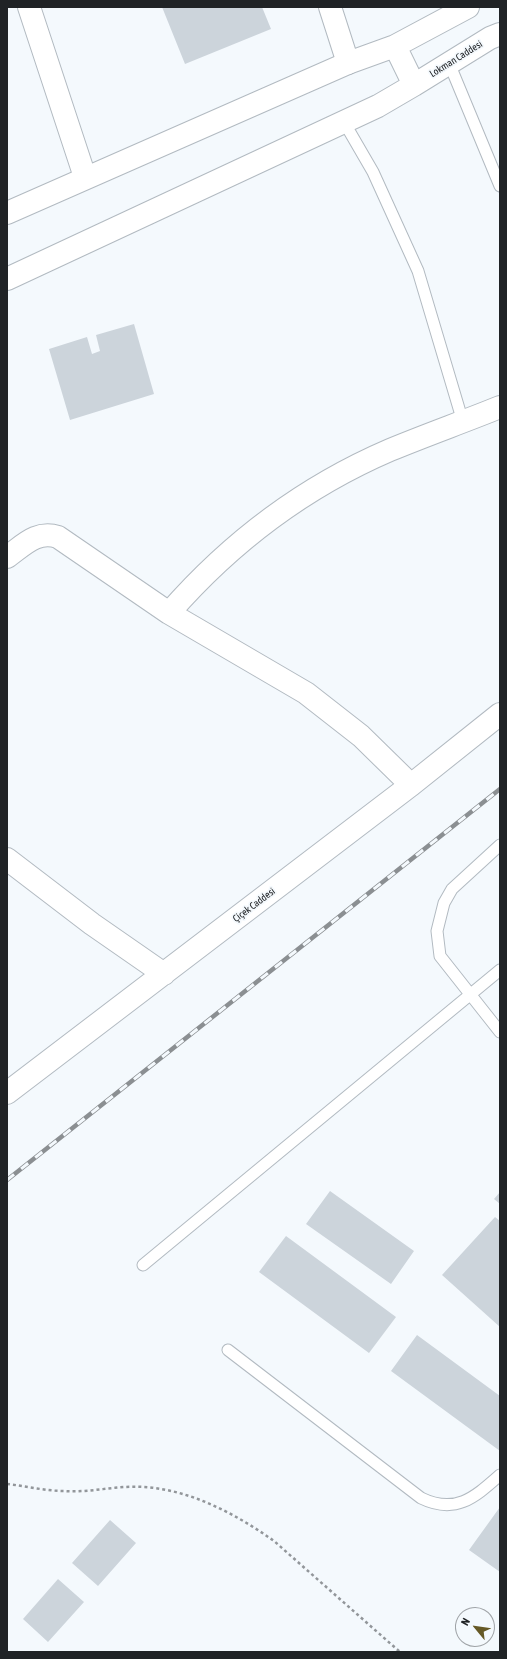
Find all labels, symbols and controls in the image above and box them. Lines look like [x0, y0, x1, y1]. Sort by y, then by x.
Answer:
street label: Lokman Caddesi [427, 38, 485, 80]
street label: Çiçek Caddesi [230, 885, 278, 925]
north arrow [455, 1607, 495, 1647]
text: N [459, 1616, 472, 1627]

